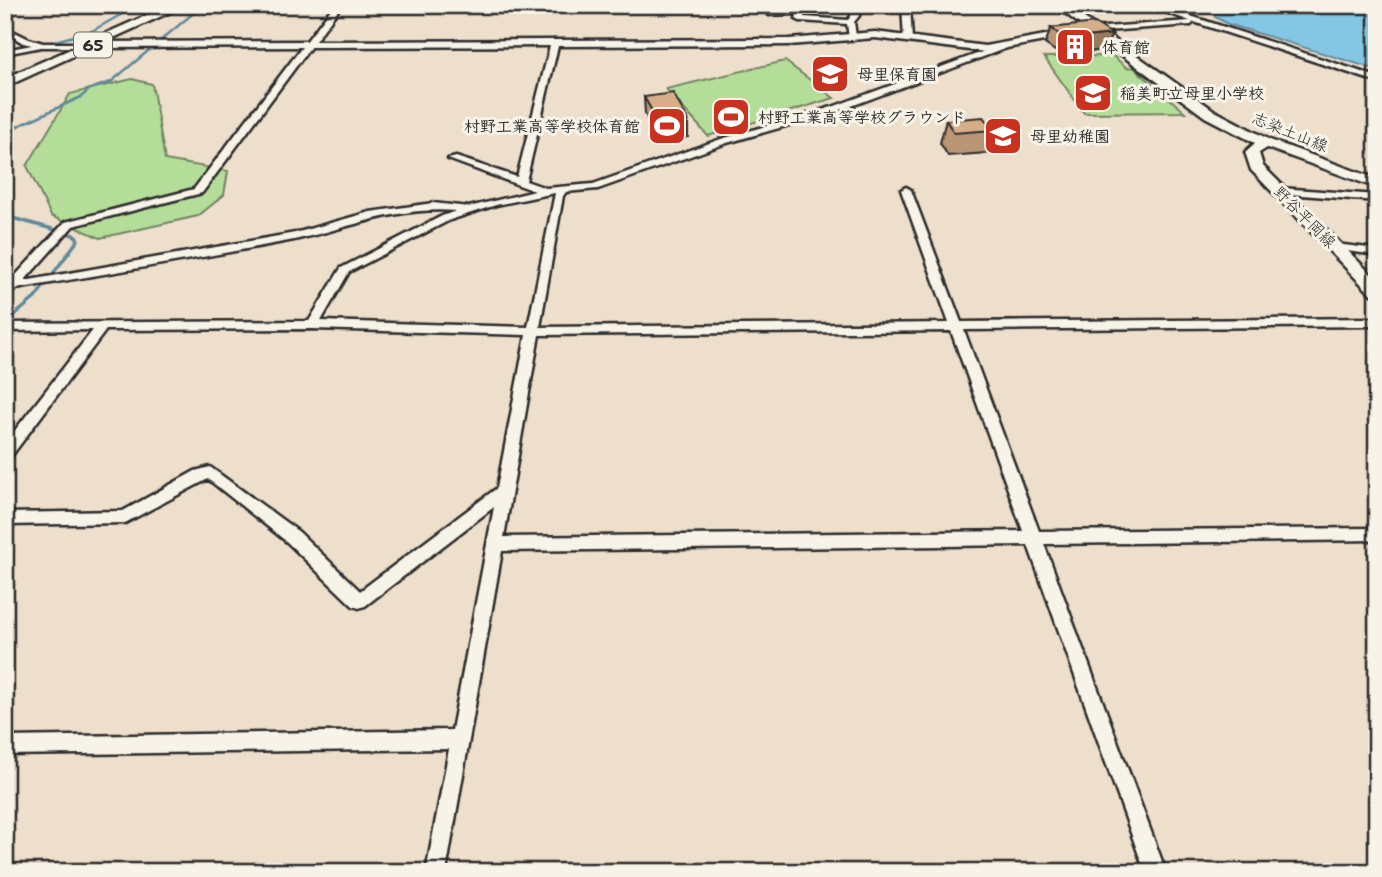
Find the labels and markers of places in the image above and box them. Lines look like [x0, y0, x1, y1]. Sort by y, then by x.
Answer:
building icon: 体育館 [1054, 26, 1096, 68]
place label: 体育館 [1102, 37, 1150, 58]
school or university icon: 母里保育園 [809, 53, 851, 95]
place label: 母里保育園 [857, 64, 937, 85]
school or university icon: 稲美町立母里小学校 [1072, 72, 1114, 114]
place label: 稲美町立母里小学校 [1120, 83, 1264, 104]
sports icon: 村野工業高等学校グラウンド [710, 96, 752, 138]
sports icon: 村野工業高等学校体育館 [646, 105, 688, 147]
place label: 村野工業高等学校グラウンド [758, 107, 966, 128]
school or university icon: 母里幼稚園 [982, 115, 1024, 157]
place label: 村野工業高等学校体育館 [464, 116, 640, 137]
place label: 母里幼稚園 [1030, 126, 1110, 147]

